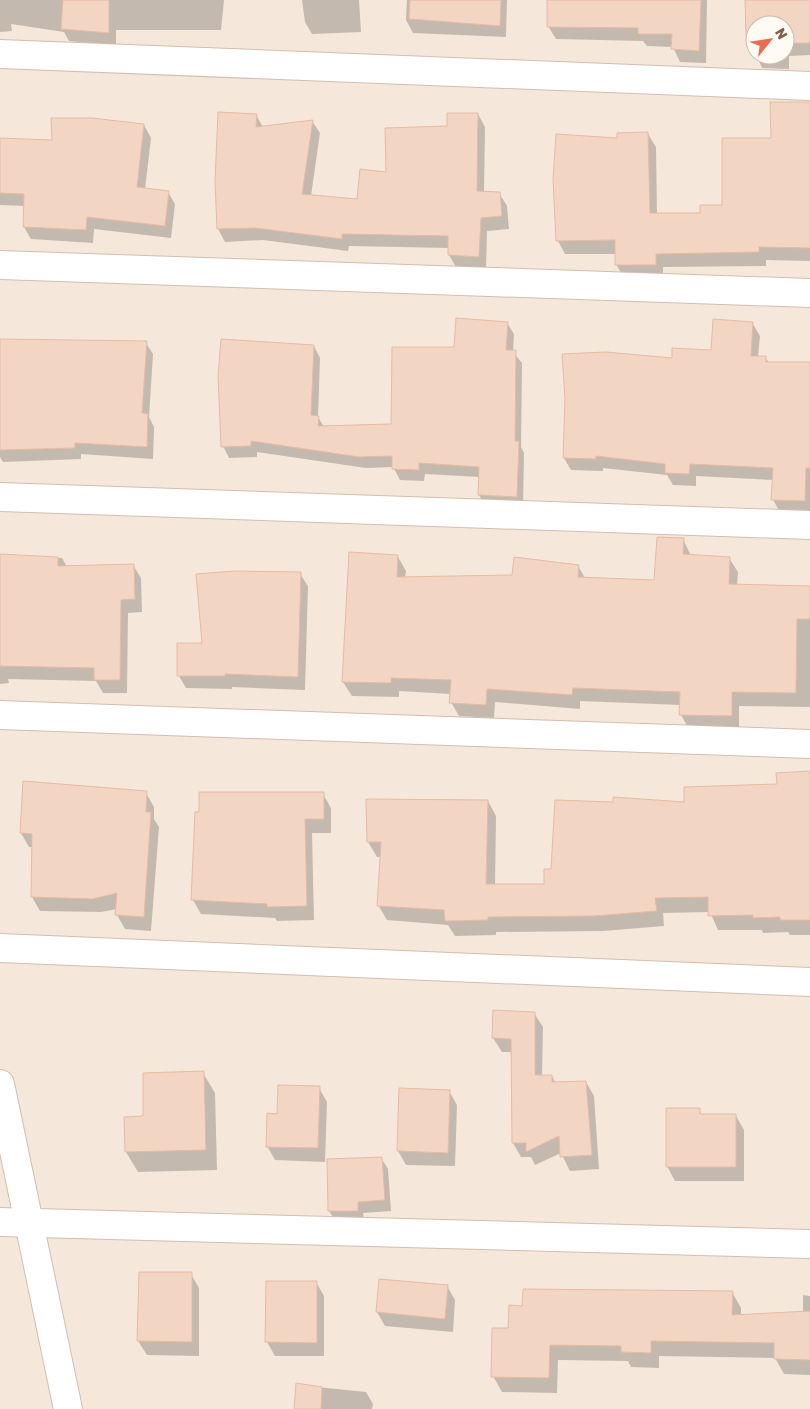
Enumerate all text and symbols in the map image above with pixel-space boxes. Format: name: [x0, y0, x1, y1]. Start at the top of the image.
north arrow: [745, 15, 795, 65]
text: N: [771, 25, 791, 42]

